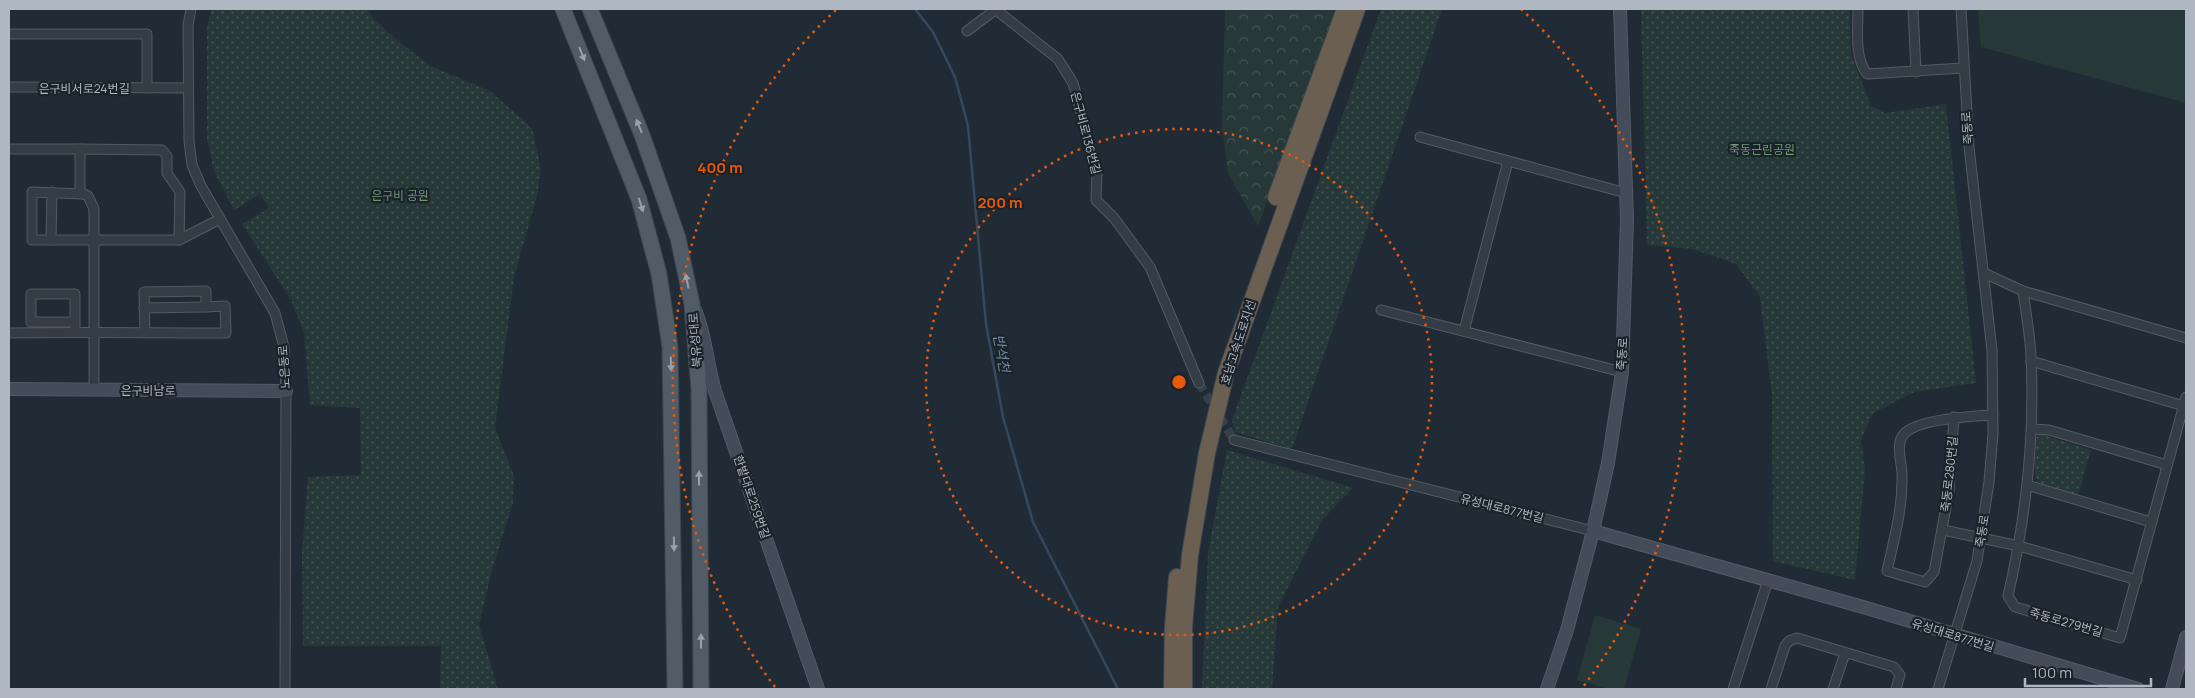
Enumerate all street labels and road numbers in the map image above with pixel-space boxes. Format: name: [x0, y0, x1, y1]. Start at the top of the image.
street label: 은구비서로24번길: [39, 80, 129, 97]
street label: 은구비로136번길: [1067, 90, 1105, 176]
street label: 죽동로: [1957, 111, 1977, 145]
street label: 호남고속도로지선: [1216, 297, 1260, 387]
street label: 북유성대로: [685, 312, 705, 368]
street label: 죽동로: [1612, 337, 1632, 371]
street label: 노은동로: [274, 344, 294, 390]
street label: 은구비남로: [120, 382, 176, 399]
street label: 죽동로280번길: [1937, 435, 1961, 513]
street label: 한밭대로259번길: [730, 453, 774, 541]
street label: 유성대로877번길: [1458, 489, 1546, 527]
street label: 죽동로: [1971, 513, 1993, 549]
street label: 죽동로279번길: [2027, 603, 2105, 641]
street label: 유성대로877번길: [1910, 614, 1996, 656]

